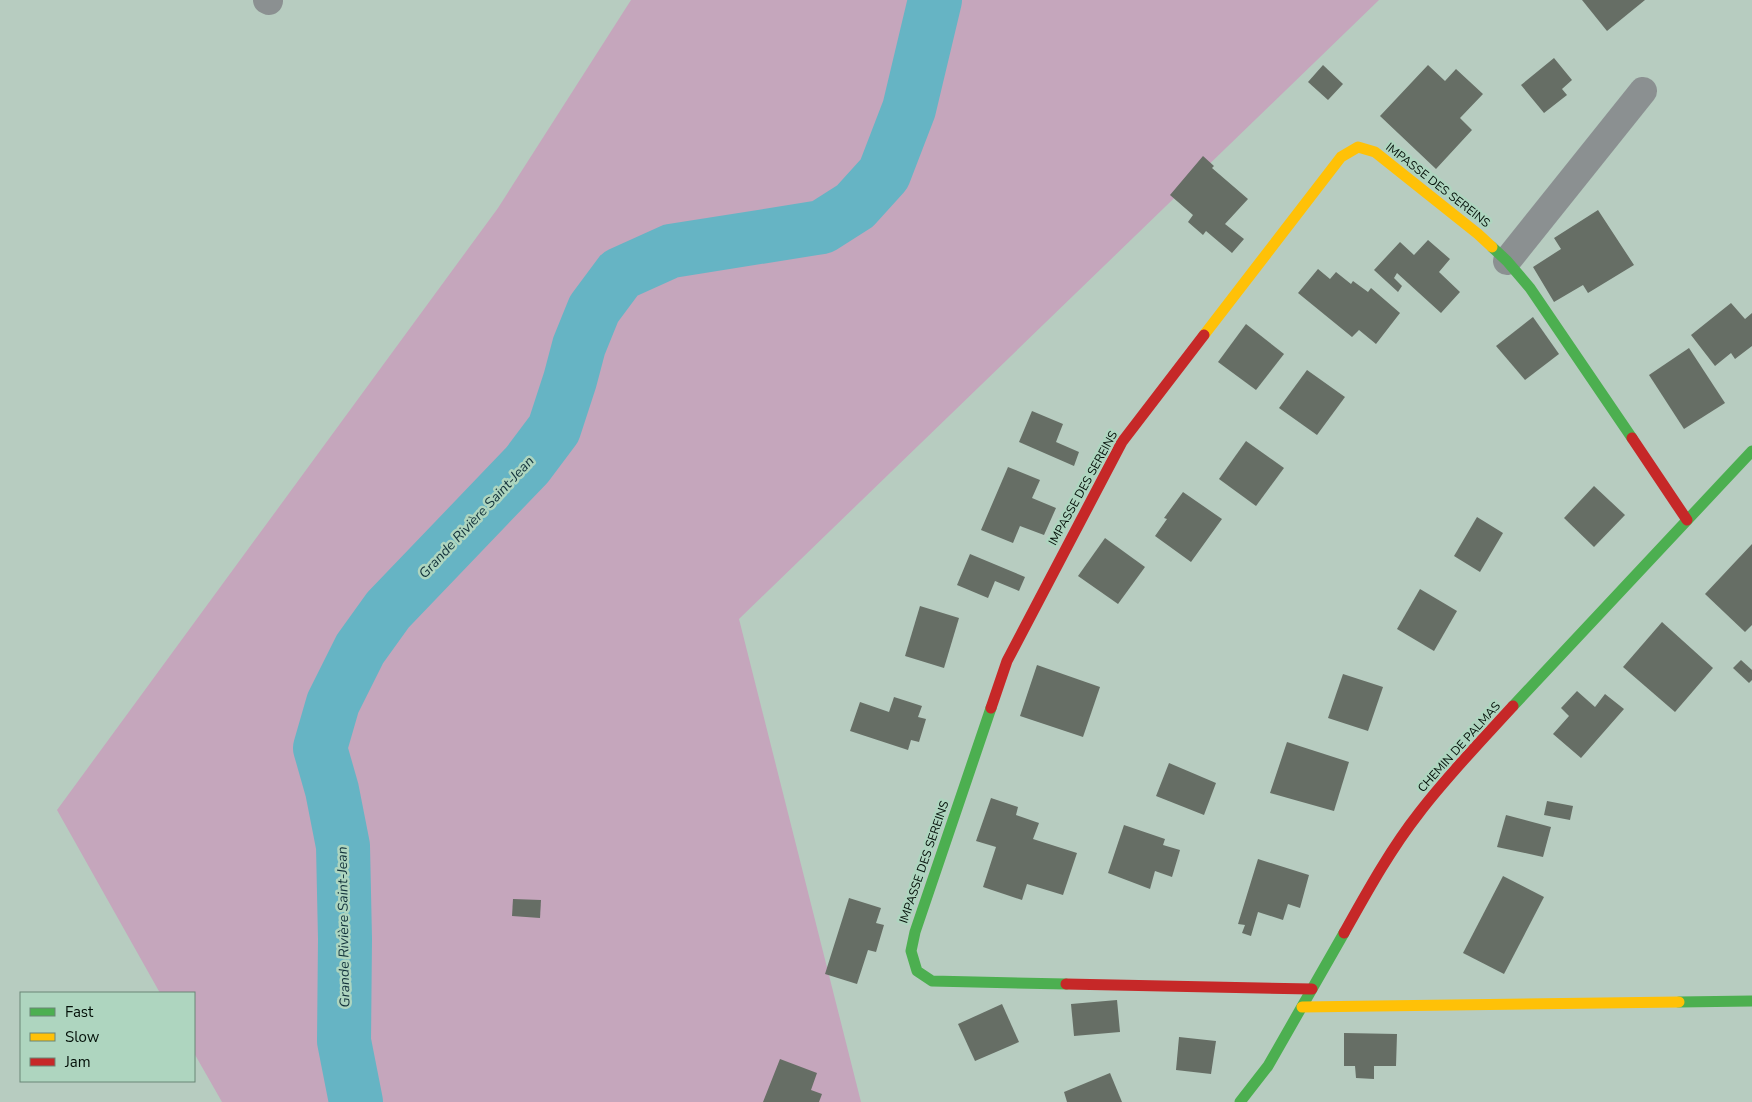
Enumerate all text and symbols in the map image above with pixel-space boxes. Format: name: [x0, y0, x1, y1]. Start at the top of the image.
street label: IMPASSE DES SEREINS: [1382, 139, 1494, 231]
street label: IMPASSE DES SEREINS: [1045, 428, 1121, 548]
water label: Grande Rivière Saint-Jean: [414, 452, 538, 583]
street label: CHEMIN DE PALMAS: [1414, 698, 1504, 796]
street label: IMPASSE DES SEREINS: [896, 799, 952, 925]
water label: Grande Rivière Saint-Jean: [333, 846, 354, 1008]
legend: [20, 992, 195, 1082]
text: Fast: [65, 1002, 94, 1022]
text: Slow: [65, 1027, 100, 1047]
text: Jam: [64, 1052, 91, 1072]

